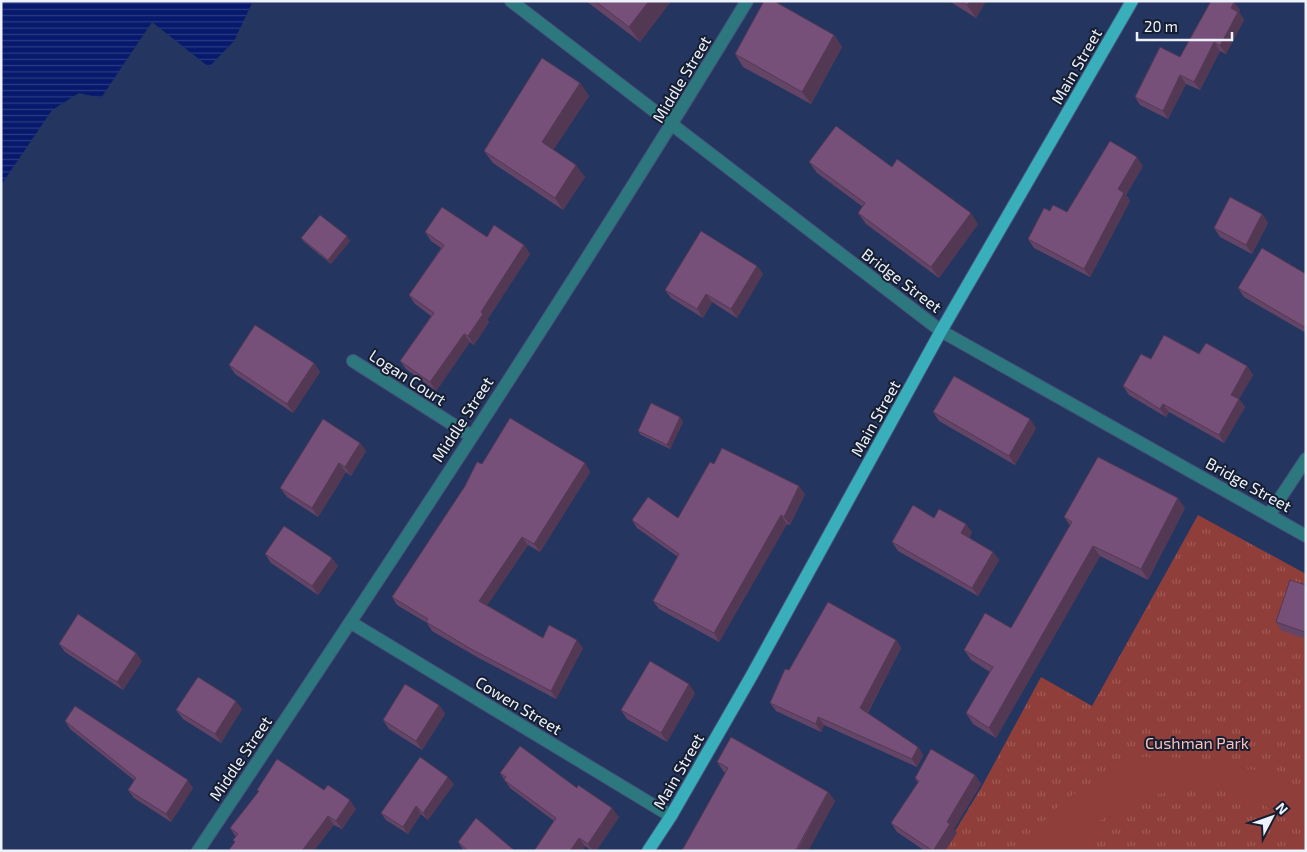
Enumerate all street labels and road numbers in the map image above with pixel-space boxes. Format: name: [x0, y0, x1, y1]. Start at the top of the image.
street label: Main Street: [1047, 25, 1105, 107]
street label: Middle Street: [648, 32, 714, 126]
street label: Bridge Street: [858, 244, 946, 316]
street label: Logan Court: [366, 345, 450, 409]
street label: Middle Street: [427, 373, 497, 465]
street label: Main Street: [846, 377, 904, 459]
street label: Bridge Street: [1203, 453, 1295, 515]
street label: Cowen Street: [472, 672, 566, 738]
street label: Middle Street: [205, 712, 275, 804]
street label: Main Street: [649, 730, 707, 812]

